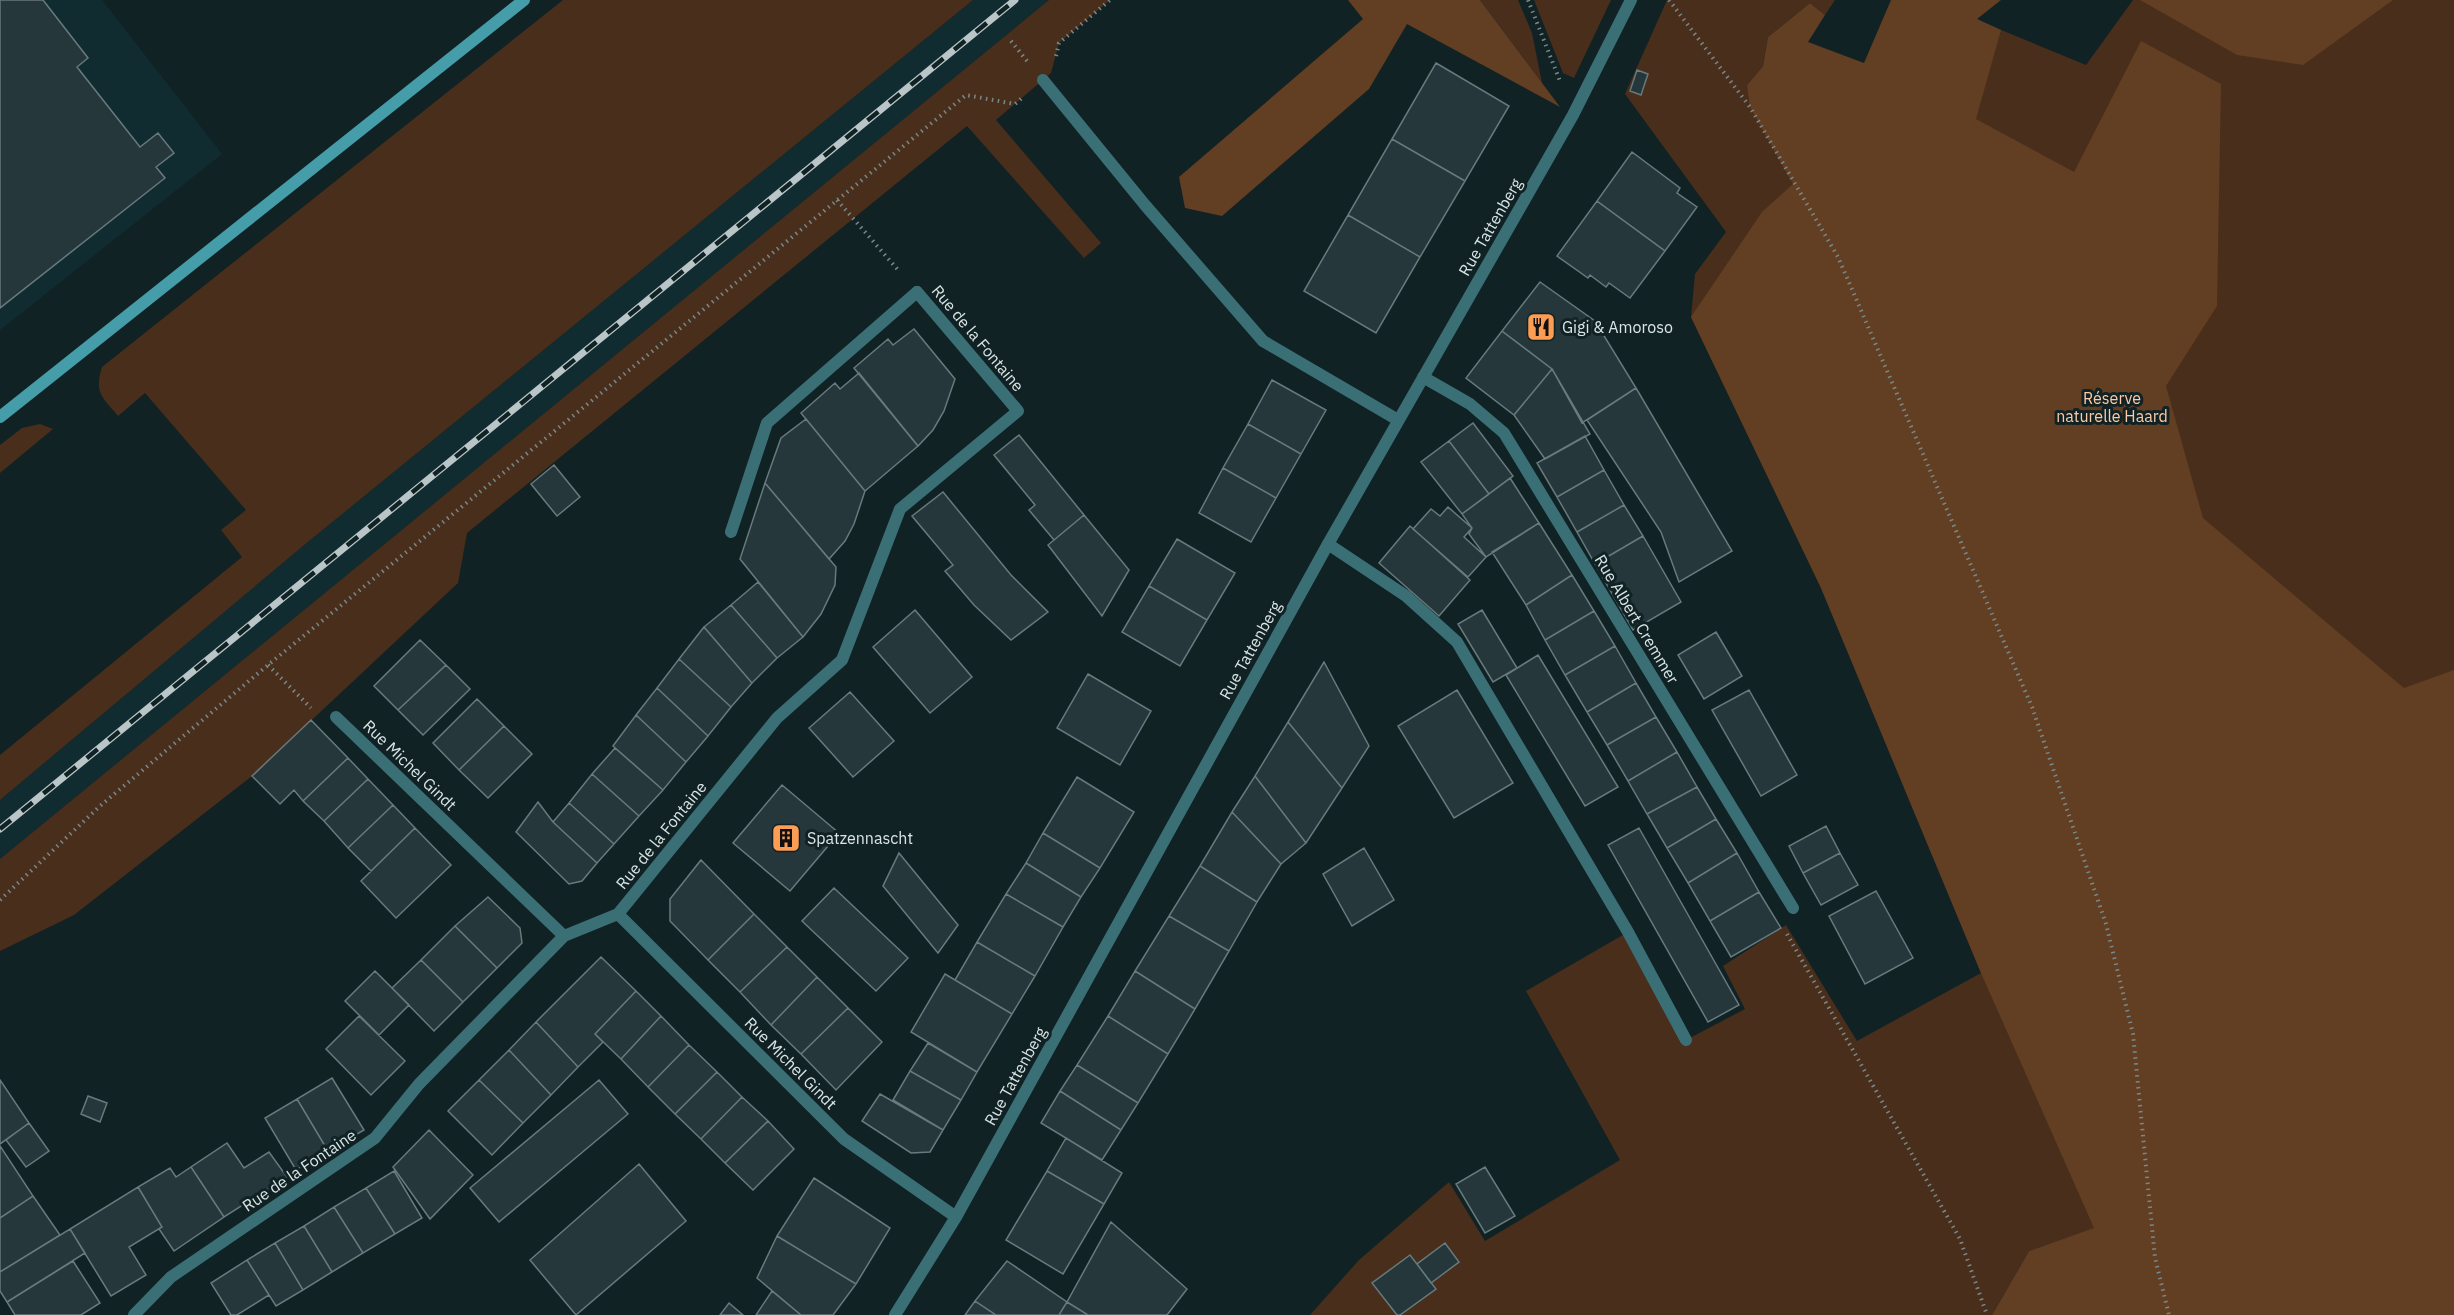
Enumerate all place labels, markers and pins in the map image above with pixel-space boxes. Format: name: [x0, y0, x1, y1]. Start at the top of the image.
restaurant icon: Gigi & Amoroso: [1525, 311, 1557, 343]
place label: Gigi & Amoroso: [1562, 317, 1673, 337]
building icon: Spatzennascht: [770, 822, 802, 854]
place label: Spatzennascht: [807, 828, 913, 848]

